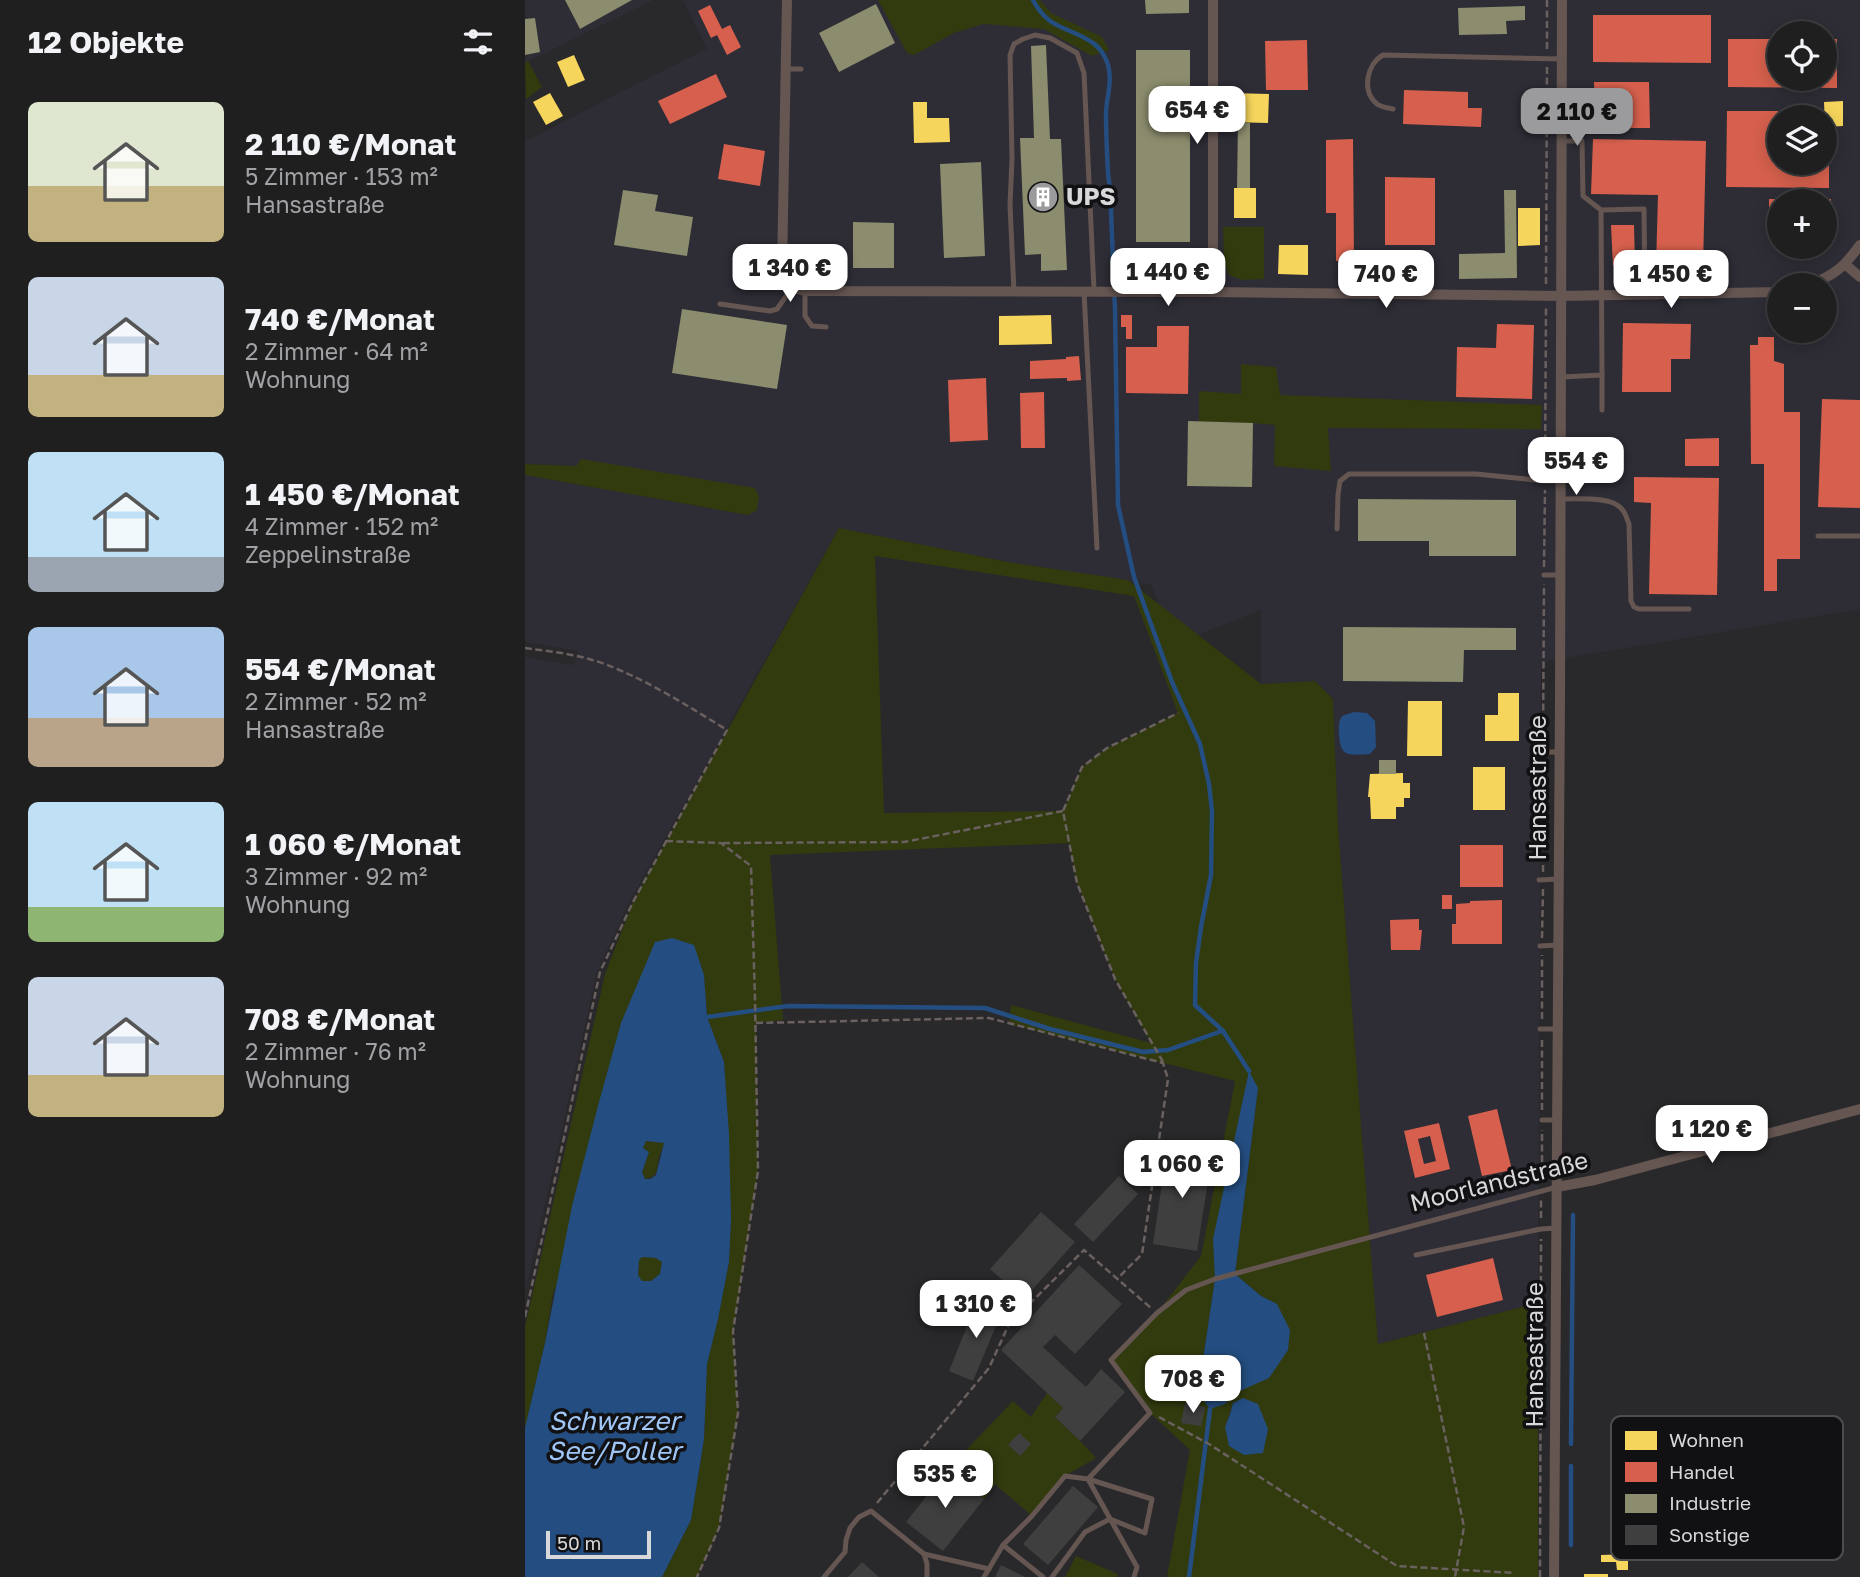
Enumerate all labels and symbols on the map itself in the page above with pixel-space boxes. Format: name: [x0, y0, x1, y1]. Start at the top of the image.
pin: 654 €: [1148, 86, 1246, 146]
pin: 2 110 €: [1512, 88, 1642, 148]
building icon: UPS: [1026, 180, 1060, 214]
place label: UPS: [1066, 181, 1116, 210]
pin: 1 340 €: [725, 244, 855, 304]
pin: 1 440 €: [1103, 248, 1233, 308]
pin: 740 €: [1337, 250, 1435, 310]
pin: 1 450 €: [1606, 250, 1736, 310]
pin: 554 €: [1527, 438, 1625, 497]
street label: Hansastraße: [1522, 715, 1551, 861]
pin: 1 120 €: [1647, 1106, 1777, 1165]
pin: 1 060 €: [1117, 1140, 1247, 1200]
street label: Moorlandstraße: [1407, 1144, 1591, 1217]
pin: 1 310 €: [911, 1280, 1041, 1340]
street label: Hansastraße: [1519, 1282, 1548, 1428]
pin: 708 €: [1144, 1356, 1242, 1415]
water label: Schwarzer See/Poller: [547, 1405, 684, 1466]
legend: [1611, 1416, 1843, 1560]
text: Wohnen: [1669, 1428, 1744, 1451]
pin: 535 €: [896, 1450, 994, 1510]
text: Handel: [1669, 1460, 1735, 1483]
text: Industrie: [1669, 1491, 1751, 1514]
text: Sonstige: [1669, 1523, 1750, 1546]
scale bar: [546, 1528, 651, 1560]

